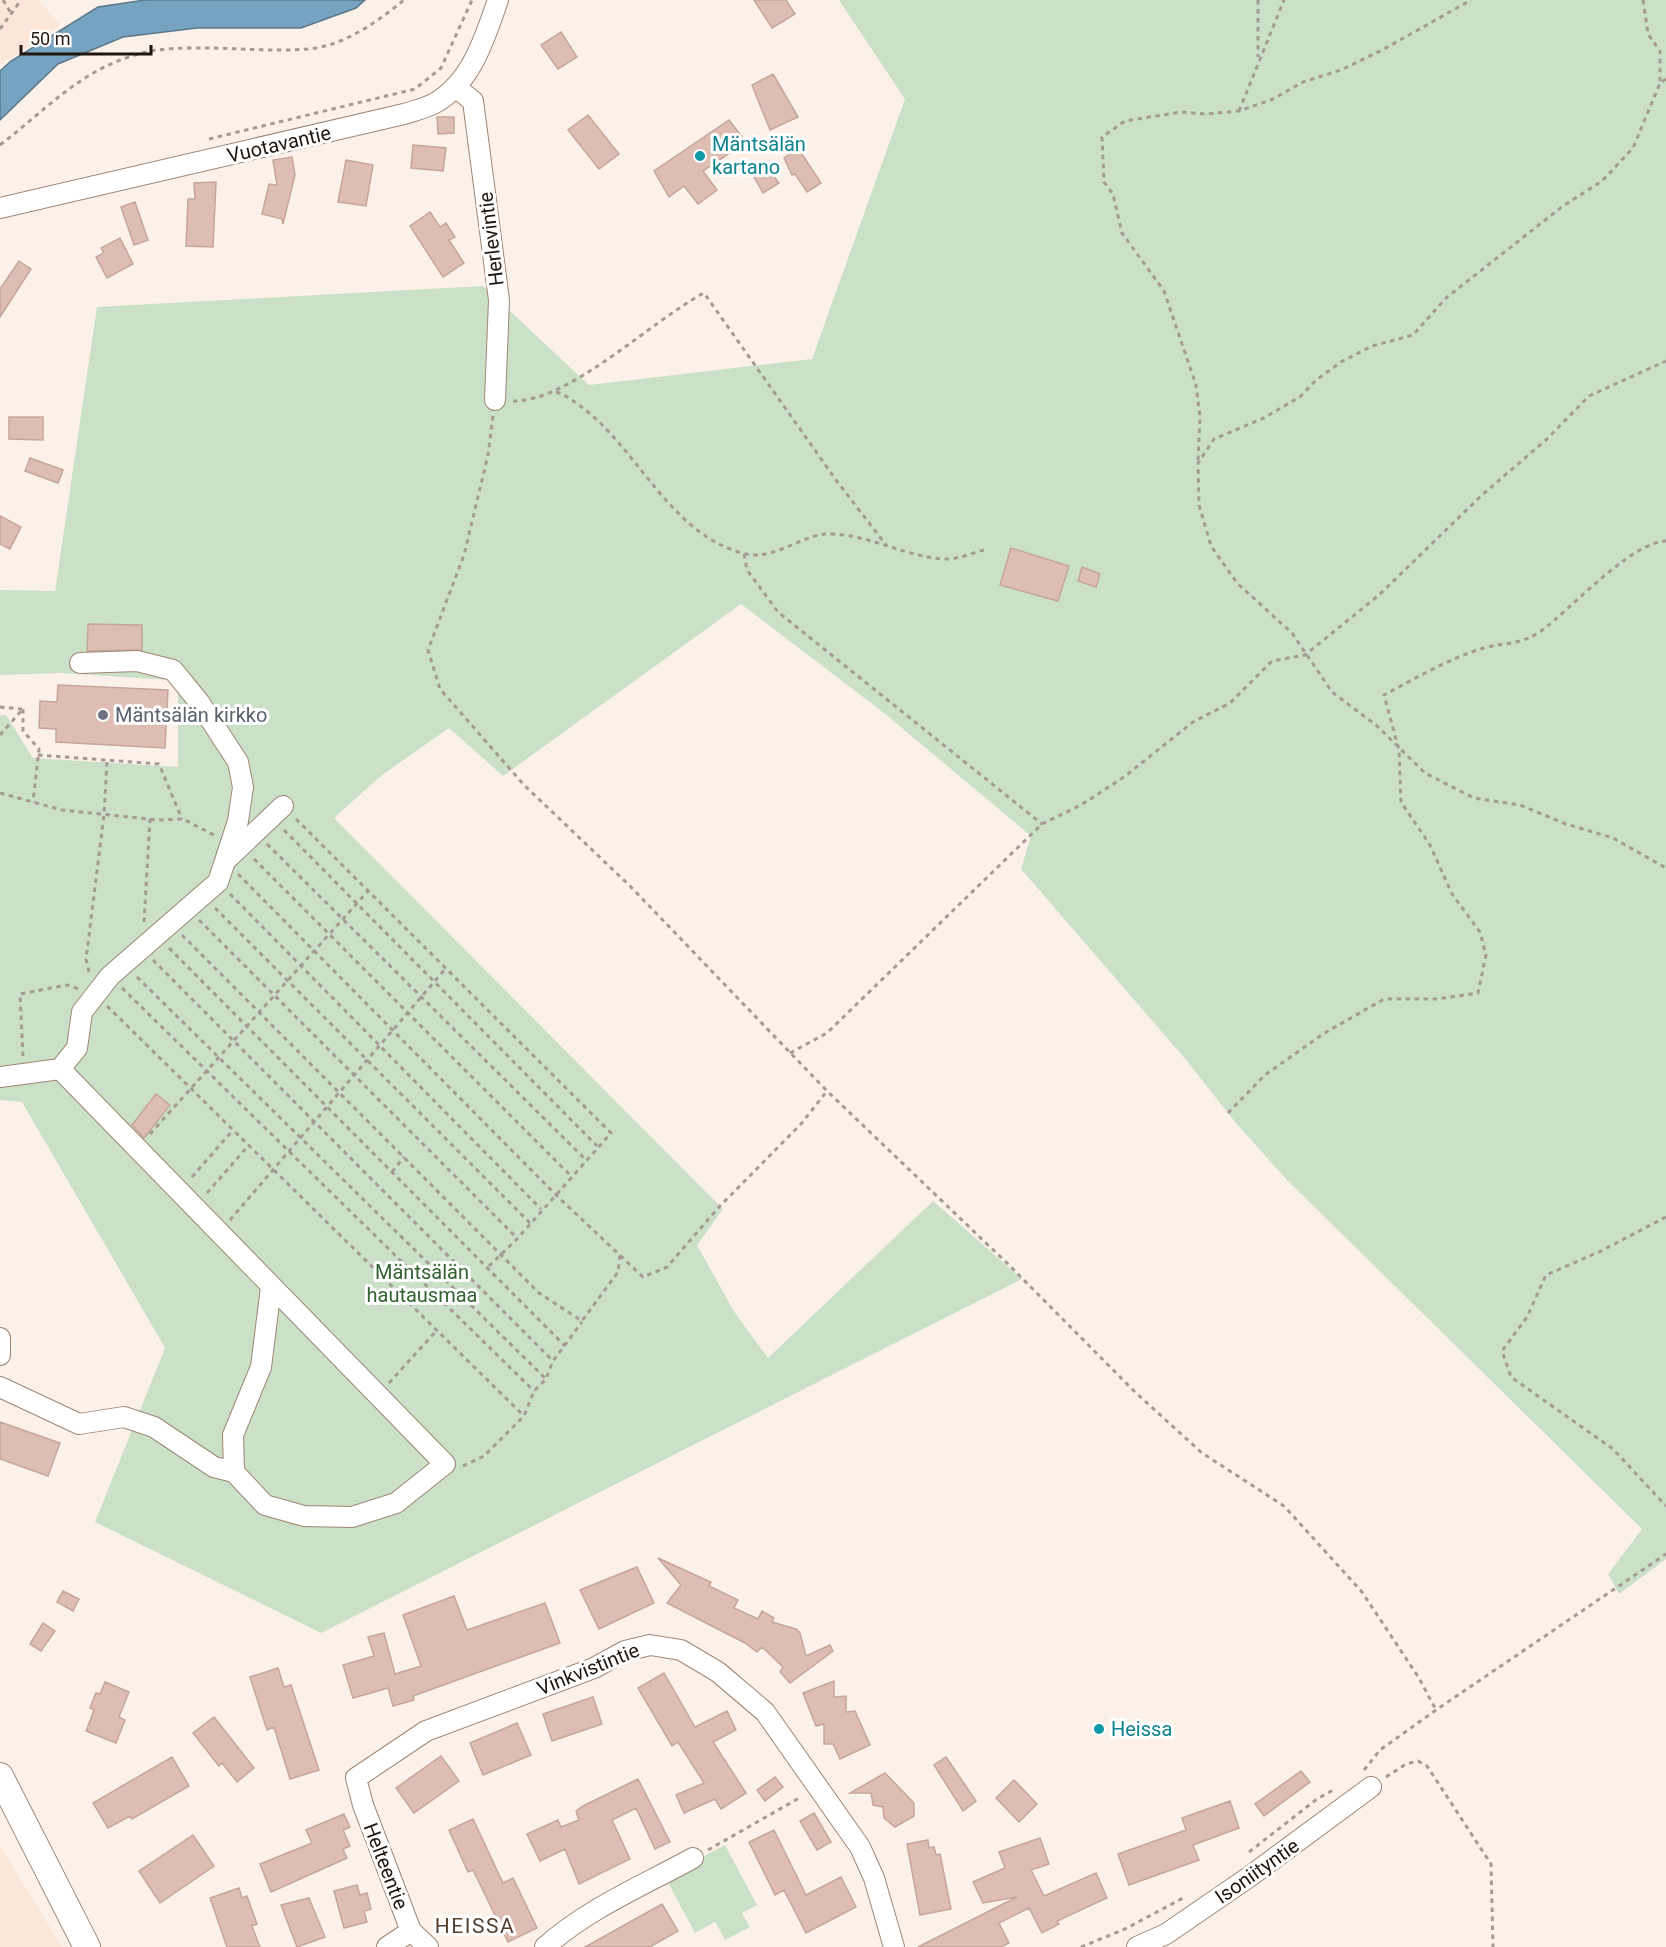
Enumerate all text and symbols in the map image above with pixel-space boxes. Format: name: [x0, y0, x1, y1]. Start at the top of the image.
scale bar: [21, 18, 152, 56]
text: 50 m: [30, 28, 70, 49]
street label: Vuotavantie: [225, 120, 333, 168]
place label: Mäntsälän kartano: [712, 132, 806, 179]
marker: Mäntsälän kartano: [693, 149, 707, 163]
street label: Herlevintie: [473, 191, 509, 287]
place label: Mäntsälän kirkko: [115, 703, 267, 727]
marker: Mäntsälän kirkko: [96, 708, 110, 722]
park label: Mäntsälän hautausmaa: [367, 1260, 478, 1307]
street label: Vinkvistintie: [533, 1638, 643, 1700]
place label: Heissa: [1111, 1717, 1172, 1741]
marker: Heissa: [1092, 1722, 1106, 1736]
street label: Helteentie: [359, 1819, 413, 1913]
street label: Isoniityntie: [1210, 1833, 1304, 1909]
district label: HEISSA: [435, 1914, 515, 1938]

